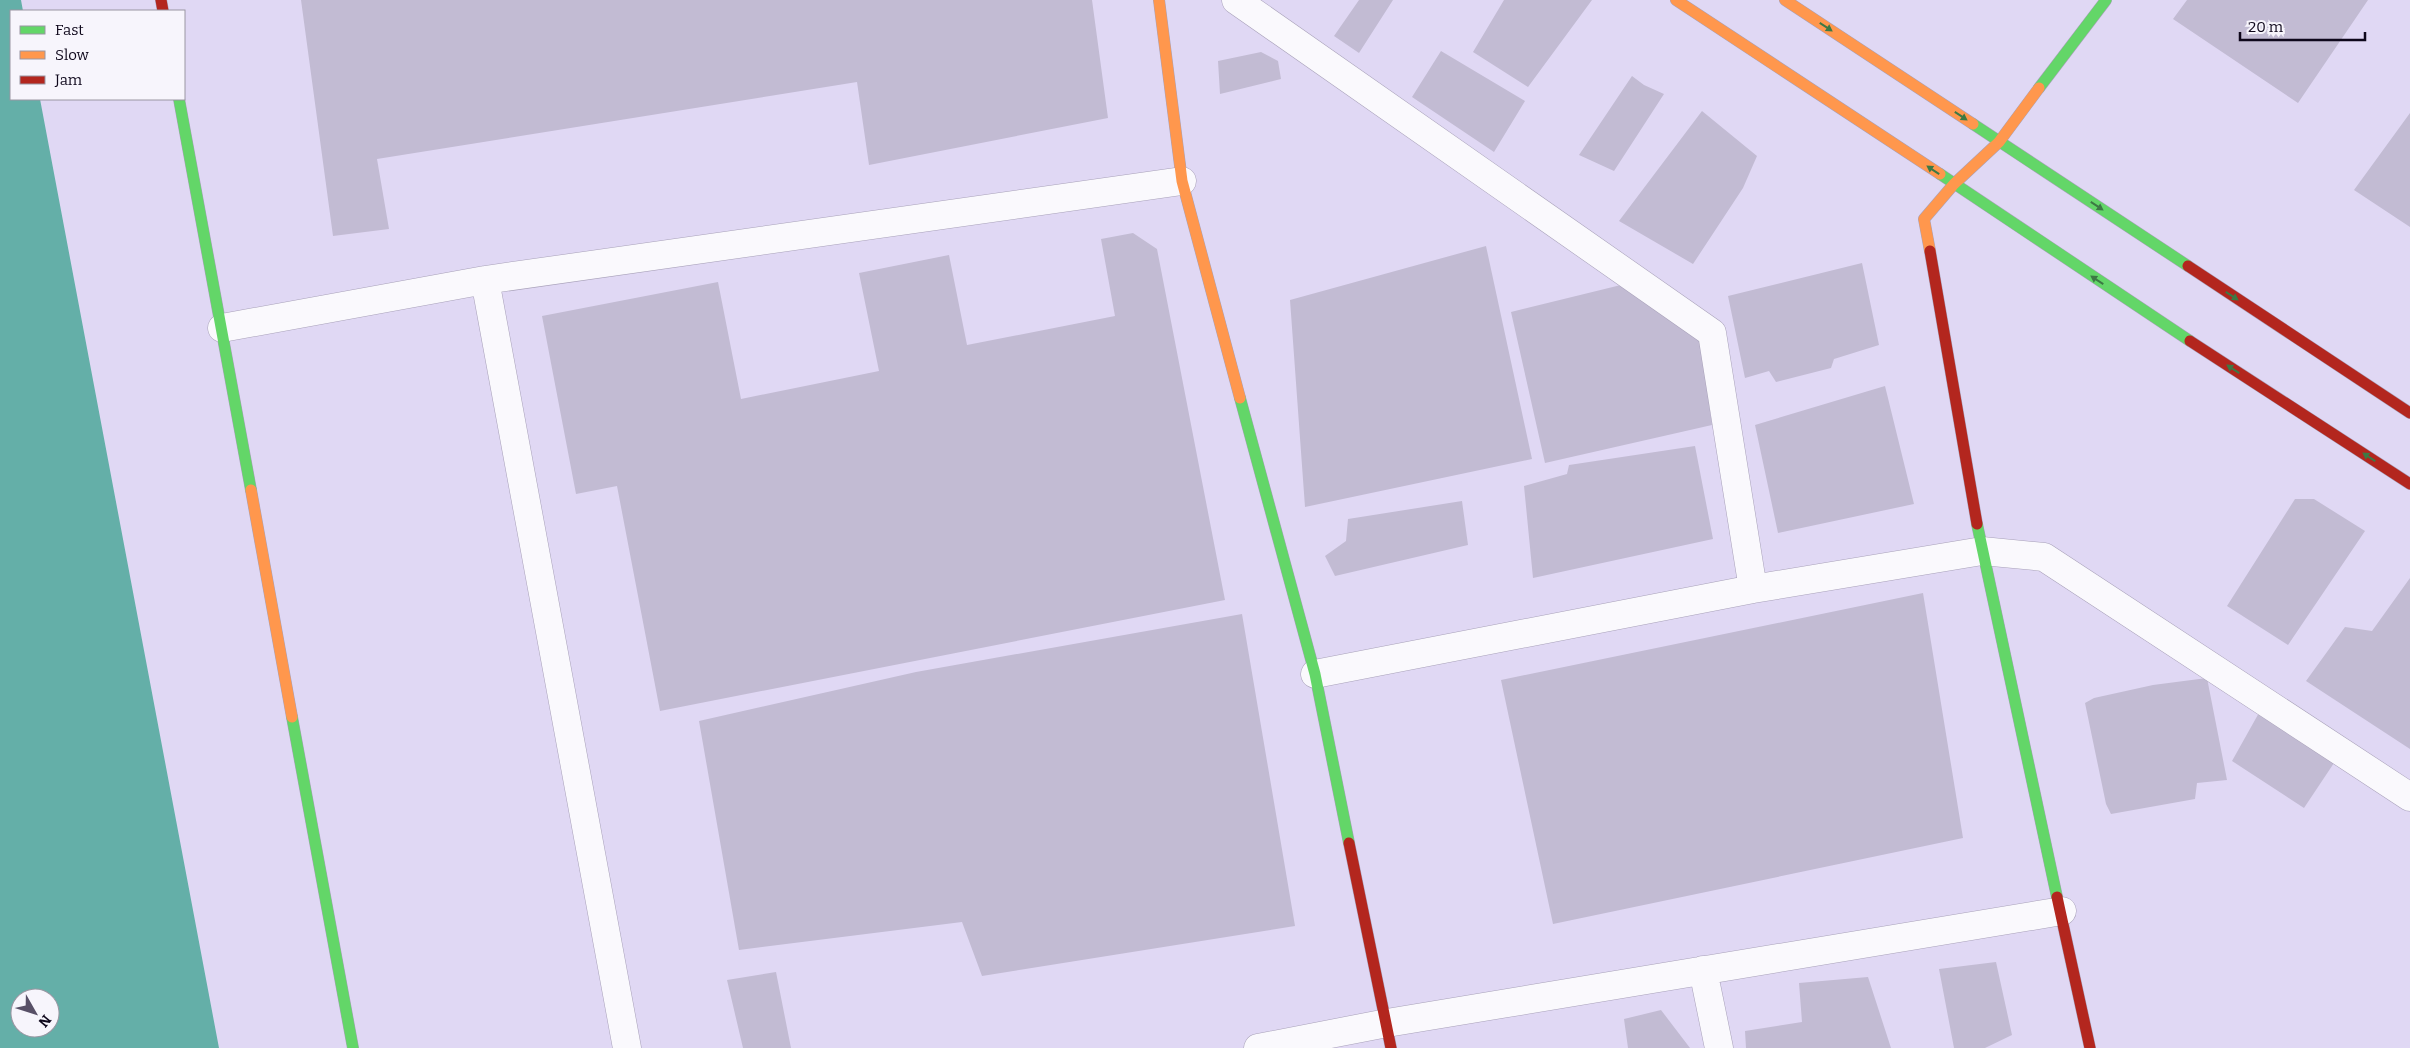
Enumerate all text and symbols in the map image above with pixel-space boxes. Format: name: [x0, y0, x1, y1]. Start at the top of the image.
legend: [10, 10, 185, 100]
scale bar: [2240, 10, 2365, 42]
text: 20 m: [2248, 18, 2284, 36]
text: Fast: [55, 21, 84, 39]
one-way arrow: [1819, 22, 1832, 32]
text: Slow: [55, 46, 90, 64]
text: Jam: [54, 71, 83, 89]
one-way arrow: [1955, 111, 1968, 121]
one-way arrow: [1926, 165, 1940, 175]
one-way arrow: [2090, 201, 2103, 211]
one-way arrow: [2090, 275, 2103, 285]
one-way arrow: [2226, 291, 2239, 300]
one-way arrow: [2226, 364, 2239, 373]
one-way arrow: [2362, 452, 2376, 462]
north arrow: [10, 988, 60, 1038]
text: N: [35, 1011, 55, 1031]

